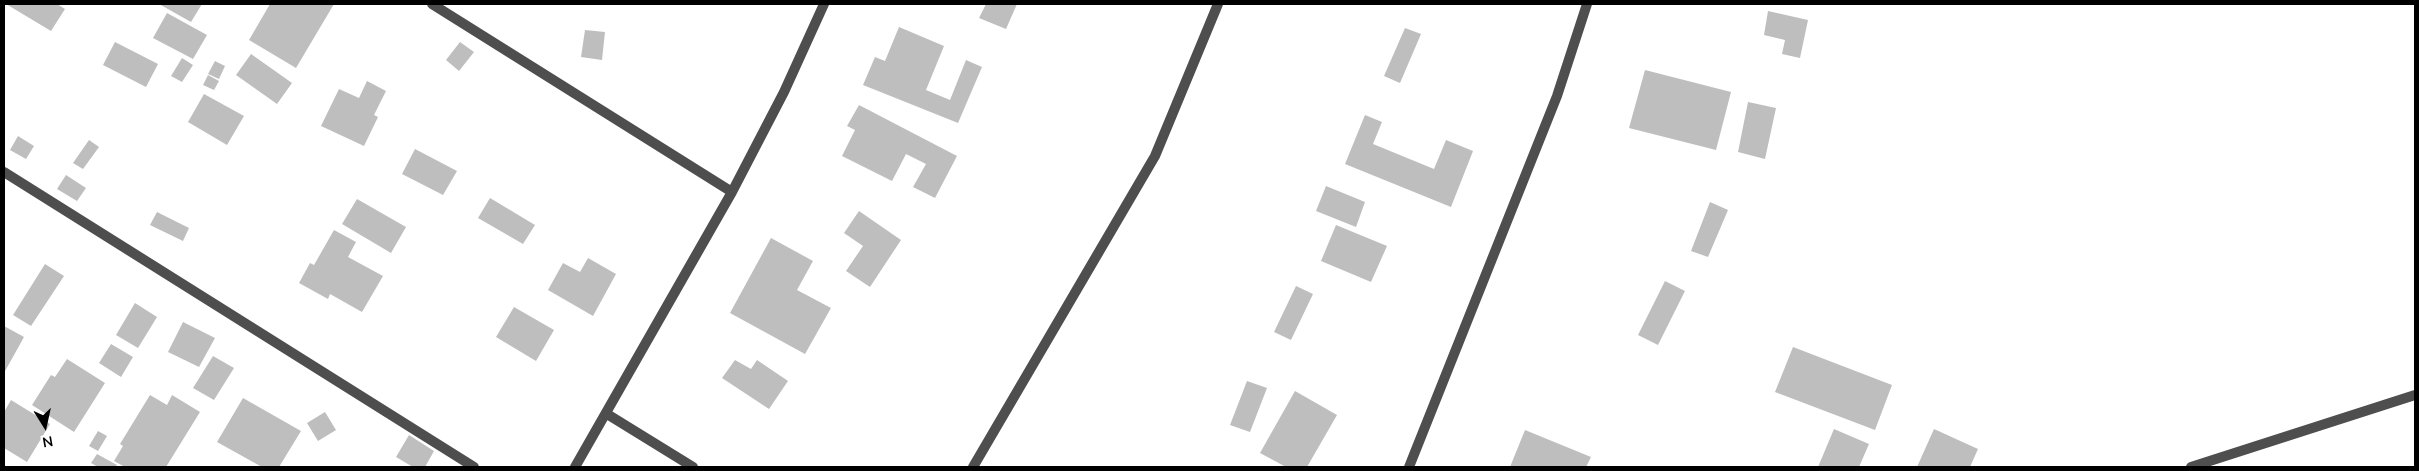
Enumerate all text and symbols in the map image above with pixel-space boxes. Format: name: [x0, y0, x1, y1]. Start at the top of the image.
north arrow: [20, 401, 70, 451]
text: N: [41, 431, 55, 452]

